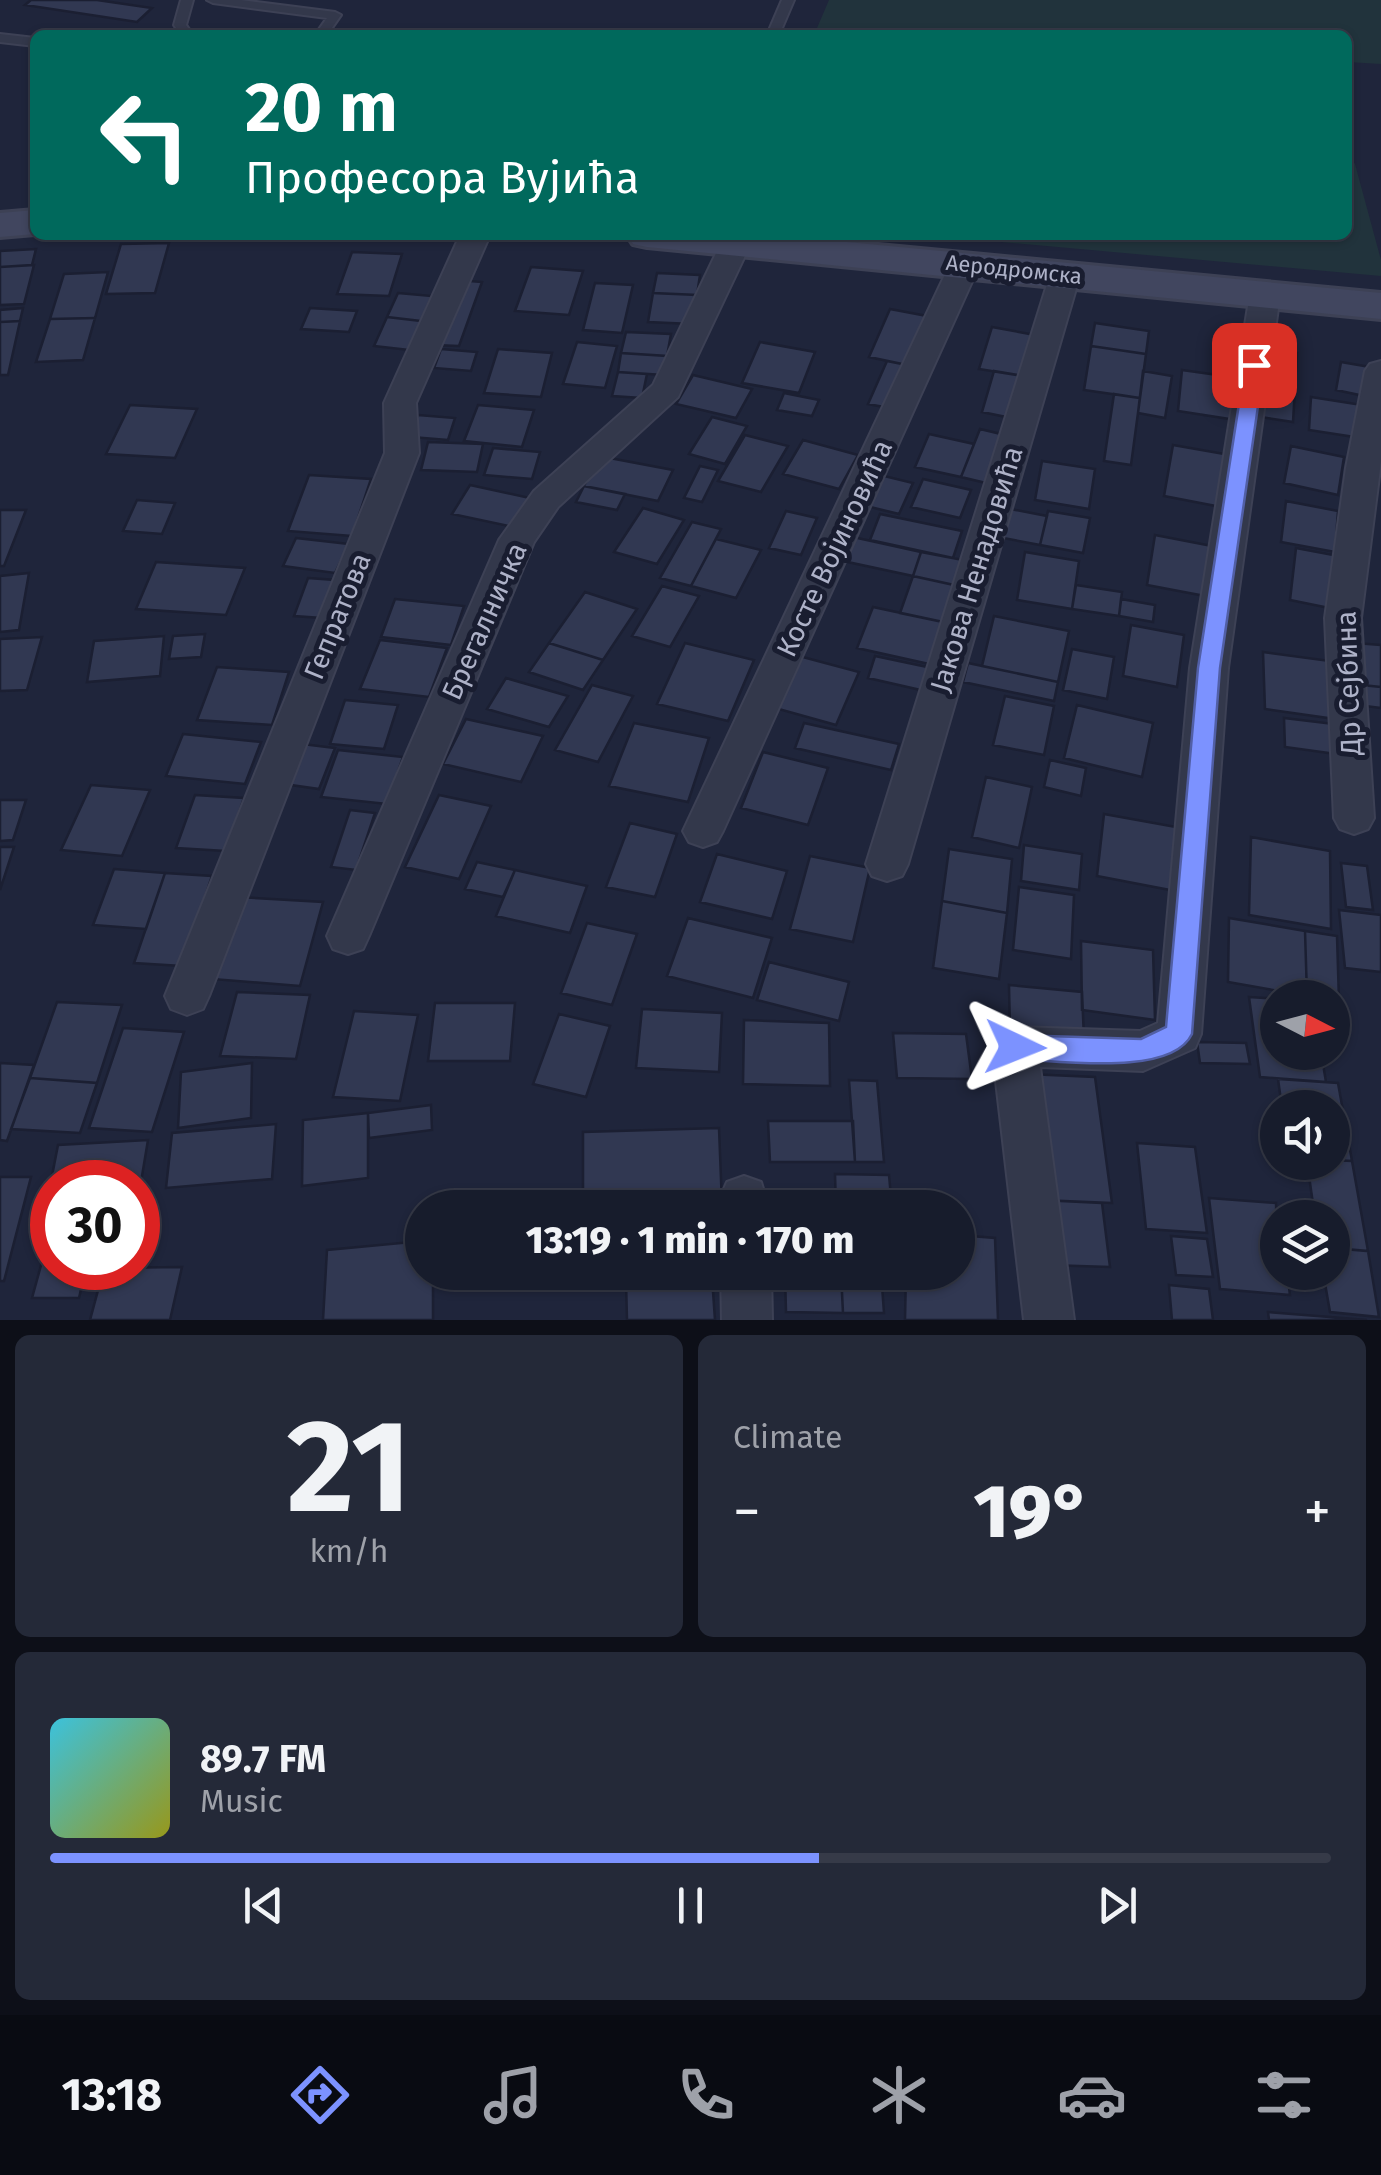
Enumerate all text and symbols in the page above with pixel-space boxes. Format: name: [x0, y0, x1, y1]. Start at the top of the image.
text: 20 m: [245, 66, 398, 150]
icon: left: [80, 70, 210, 200]
text: Професора Вујића: [245, 151, 639, 205]
street label: Аеродромска: [944, 249, 1083, 290]
pin: [1212, 323, 1297, 408]
icon: arrive: [1227, 338, 1282, 393]
street label: Косте Војиновића: [770, 434, 899, 662]
street label: Јакова Ненадовића: [923, 442, 1030, 696]
street label: Брегалничка: [435, 537, 534, 705]
street label: Гепратова: [297, 548, 378, 684]
street label: Др Сејбина: [1329, 610, 1368, 757]
north arrow: [1260, 980, 1350, 1070]
map controls: [1260, 980, 1350, 1290]
position arrow: [963, 995, 1067, 1099]
button: sound: [1260, 1090, 1350, 1180]
speed limit sign: 30: [30, 1160, 160, 1290]
button: layers: [1260, 1200, 1350, 1290]
text: 13:19 · 1 min · 170 m: [526, 1217, 854, 1263]
text: 21: [287, 1389, 411, 1545]
text: Climate: [733, 1418, 842, 1456]
text: 19°: [973, 1467, 1091, 1557]
text: −: [733, 1479, 761, 1545]
text: +: [1304, 1479, 1331, 1545]
text: km/h: [309, 1532, 389, 1570]
text: 89.7 FM: [200, 1736, 326, 1782]
text: Music: [200, 1782, 283, 1820]
icon: previous: [236, 1878, 291, 1933]
icon: pause: [663, 1878, 718, 1933]
icon: next: [1090, 1878, 1145, 1933]
icon: directions: [285, 2060, 355, 2130]
icon: music: [478, 2060, 548, 2130]
icon: phone: [671, 2060, 741, 2130]
icon: climate: [864, 2060, 934, 2130]
icon: car: [1057, 2060, 1127, 2130]
icon: filters: [1249, 2060, 1319, 2130]
text: 13:18: [61, 2068, 162, 2122]

